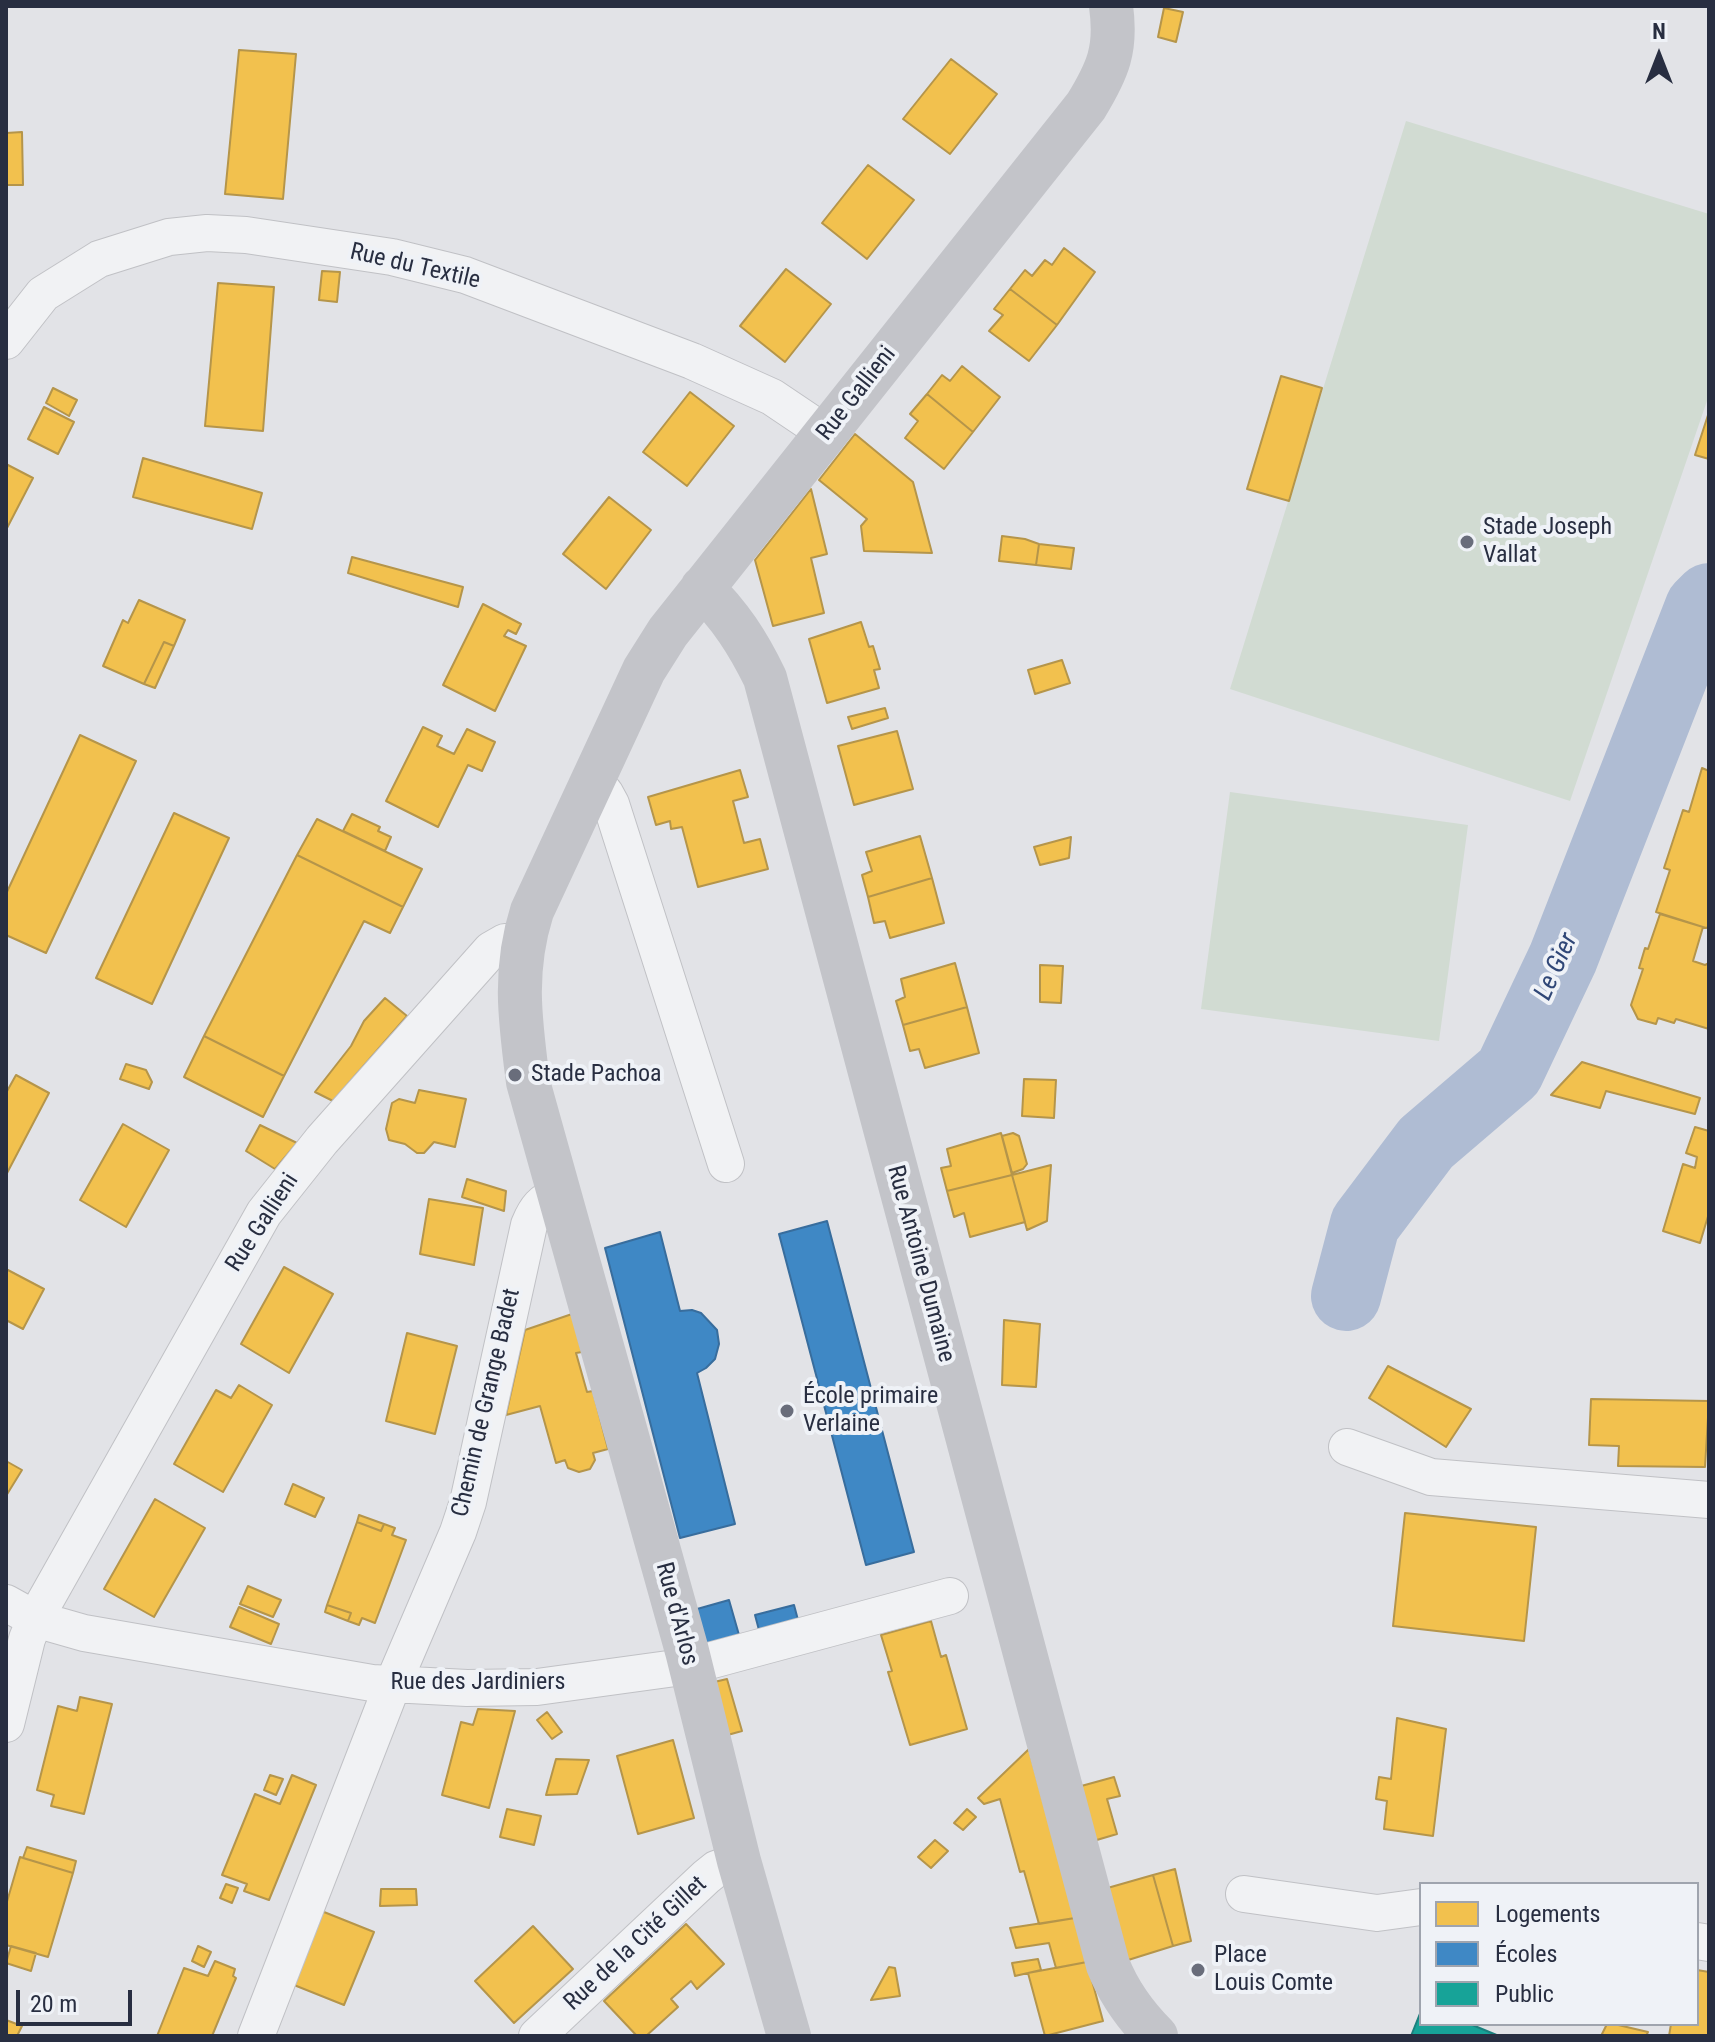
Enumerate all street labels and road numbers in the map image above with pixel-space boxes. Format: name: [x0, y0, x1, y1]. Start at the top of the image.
street label: Rue du Textile: [347, 238, 483, 296]
street label: Rue Gallieni: [811, 341, 903, 447]
street label: Rue Antoine Dumaine: [880, 1162, 960, 1366]
street label: Rue Gallieni: [221, 1168, 305, 1278]
street label: Chemin de Grange Badet: [447, 1286, 527, 1520]
street label: Rue d'Arlos: [648, 1559, 704, 1669]
street label: Rue des Jardiniers: [391, 1669, 565, 1697]
street label: Rue de la Cité Gillet: [559, 1871, 713, 2017]

